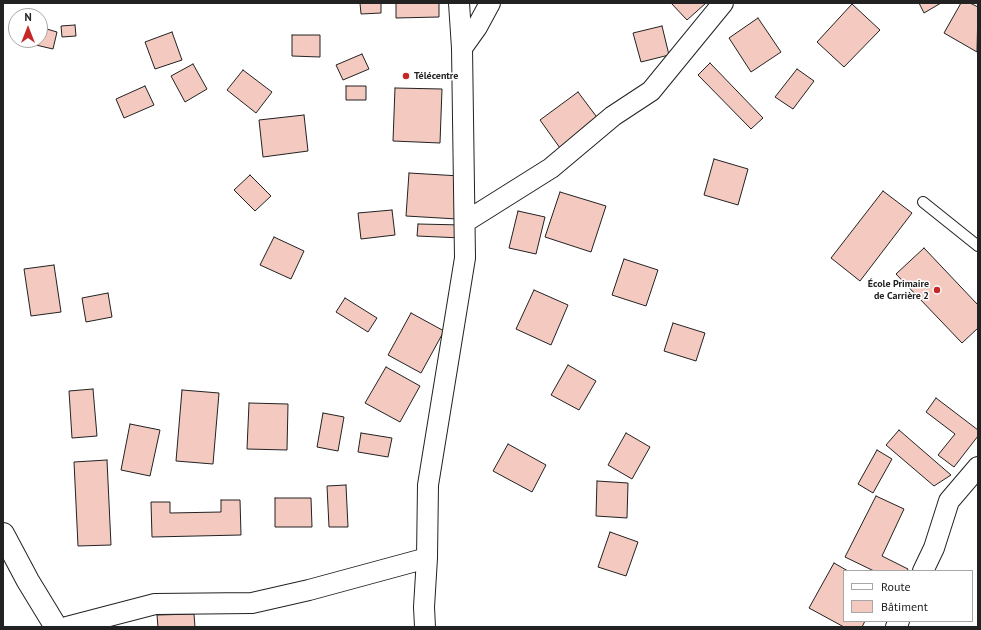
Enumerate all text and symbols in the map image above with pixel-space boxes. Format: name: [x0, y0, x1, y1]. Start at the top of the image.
north arrow: [8, 8, 48, 48]
text: N: [24, 10, 32, 24]
place label: Télécentre: [414, 70, 458, 82]
marker: Télécentre: [401, 71, 411, 81]
place label: École Primaire de Carrière 2: [868, 278, 929, 302]
marker: École Primaire de Carrière 2: [932, 285, 942, 295]
legend: [843, 570, 973, 622]
text: Route: [881, 579, 911, 594]
text: Bâtiment: [881, 599, 928, 614]

